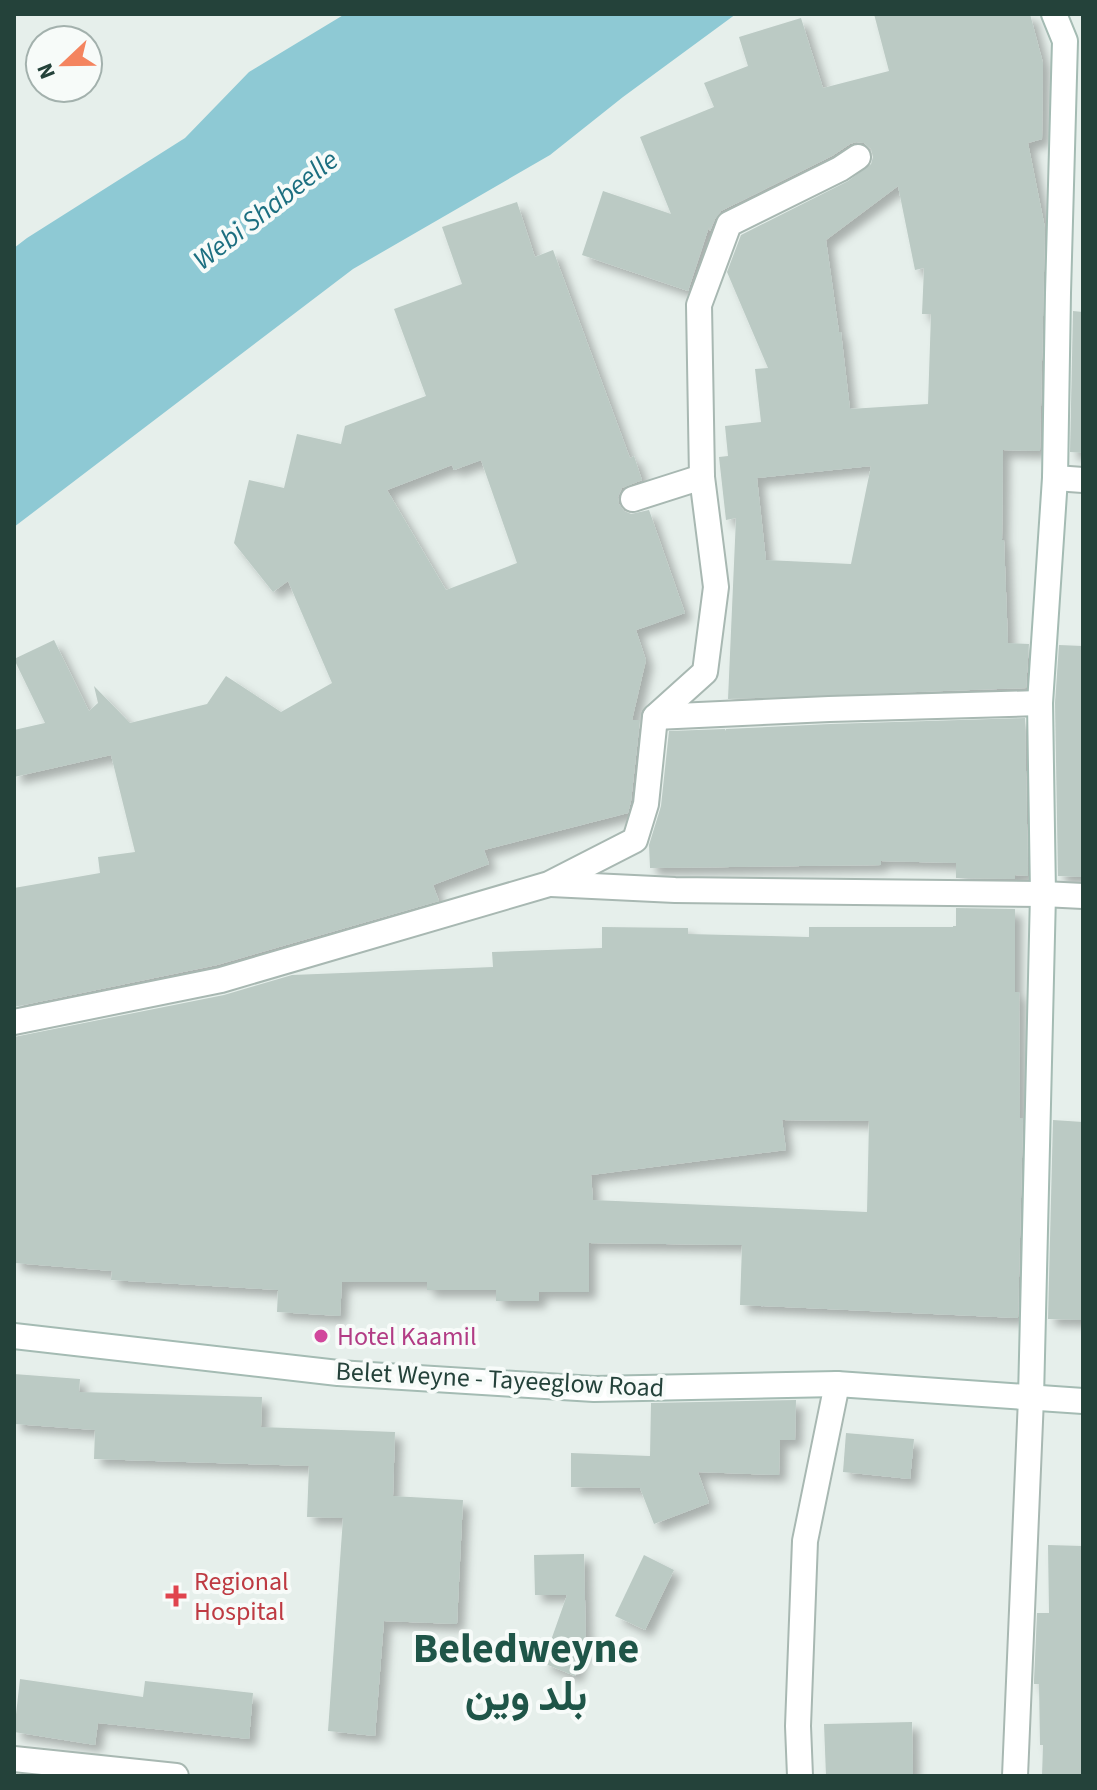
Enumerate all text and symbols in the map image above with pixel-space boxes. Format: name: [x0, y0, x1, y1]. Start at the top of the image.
north arrow: [24, 24, 104, 104]
text: N: [29, 58, 64, 84]
water label: Webi Shabeelle: [184, 140, 347, 279]
place label: Hotel Kaamil: [337, 1318, 477, 1355]
marker: Hotel Kaamil: [312, 1327, 330, 1345]
street label: Belet Weyne - Tayeeglow Road: [335, 1352, 665, 1407]
place label: Regional Hospital: [194, 1563, 289, 1630]
marker: Regional Hospital: [165, 1585, 187, 1607]
district label: Beledweyne بلد وين: [413, 1619, 639, 1727]

